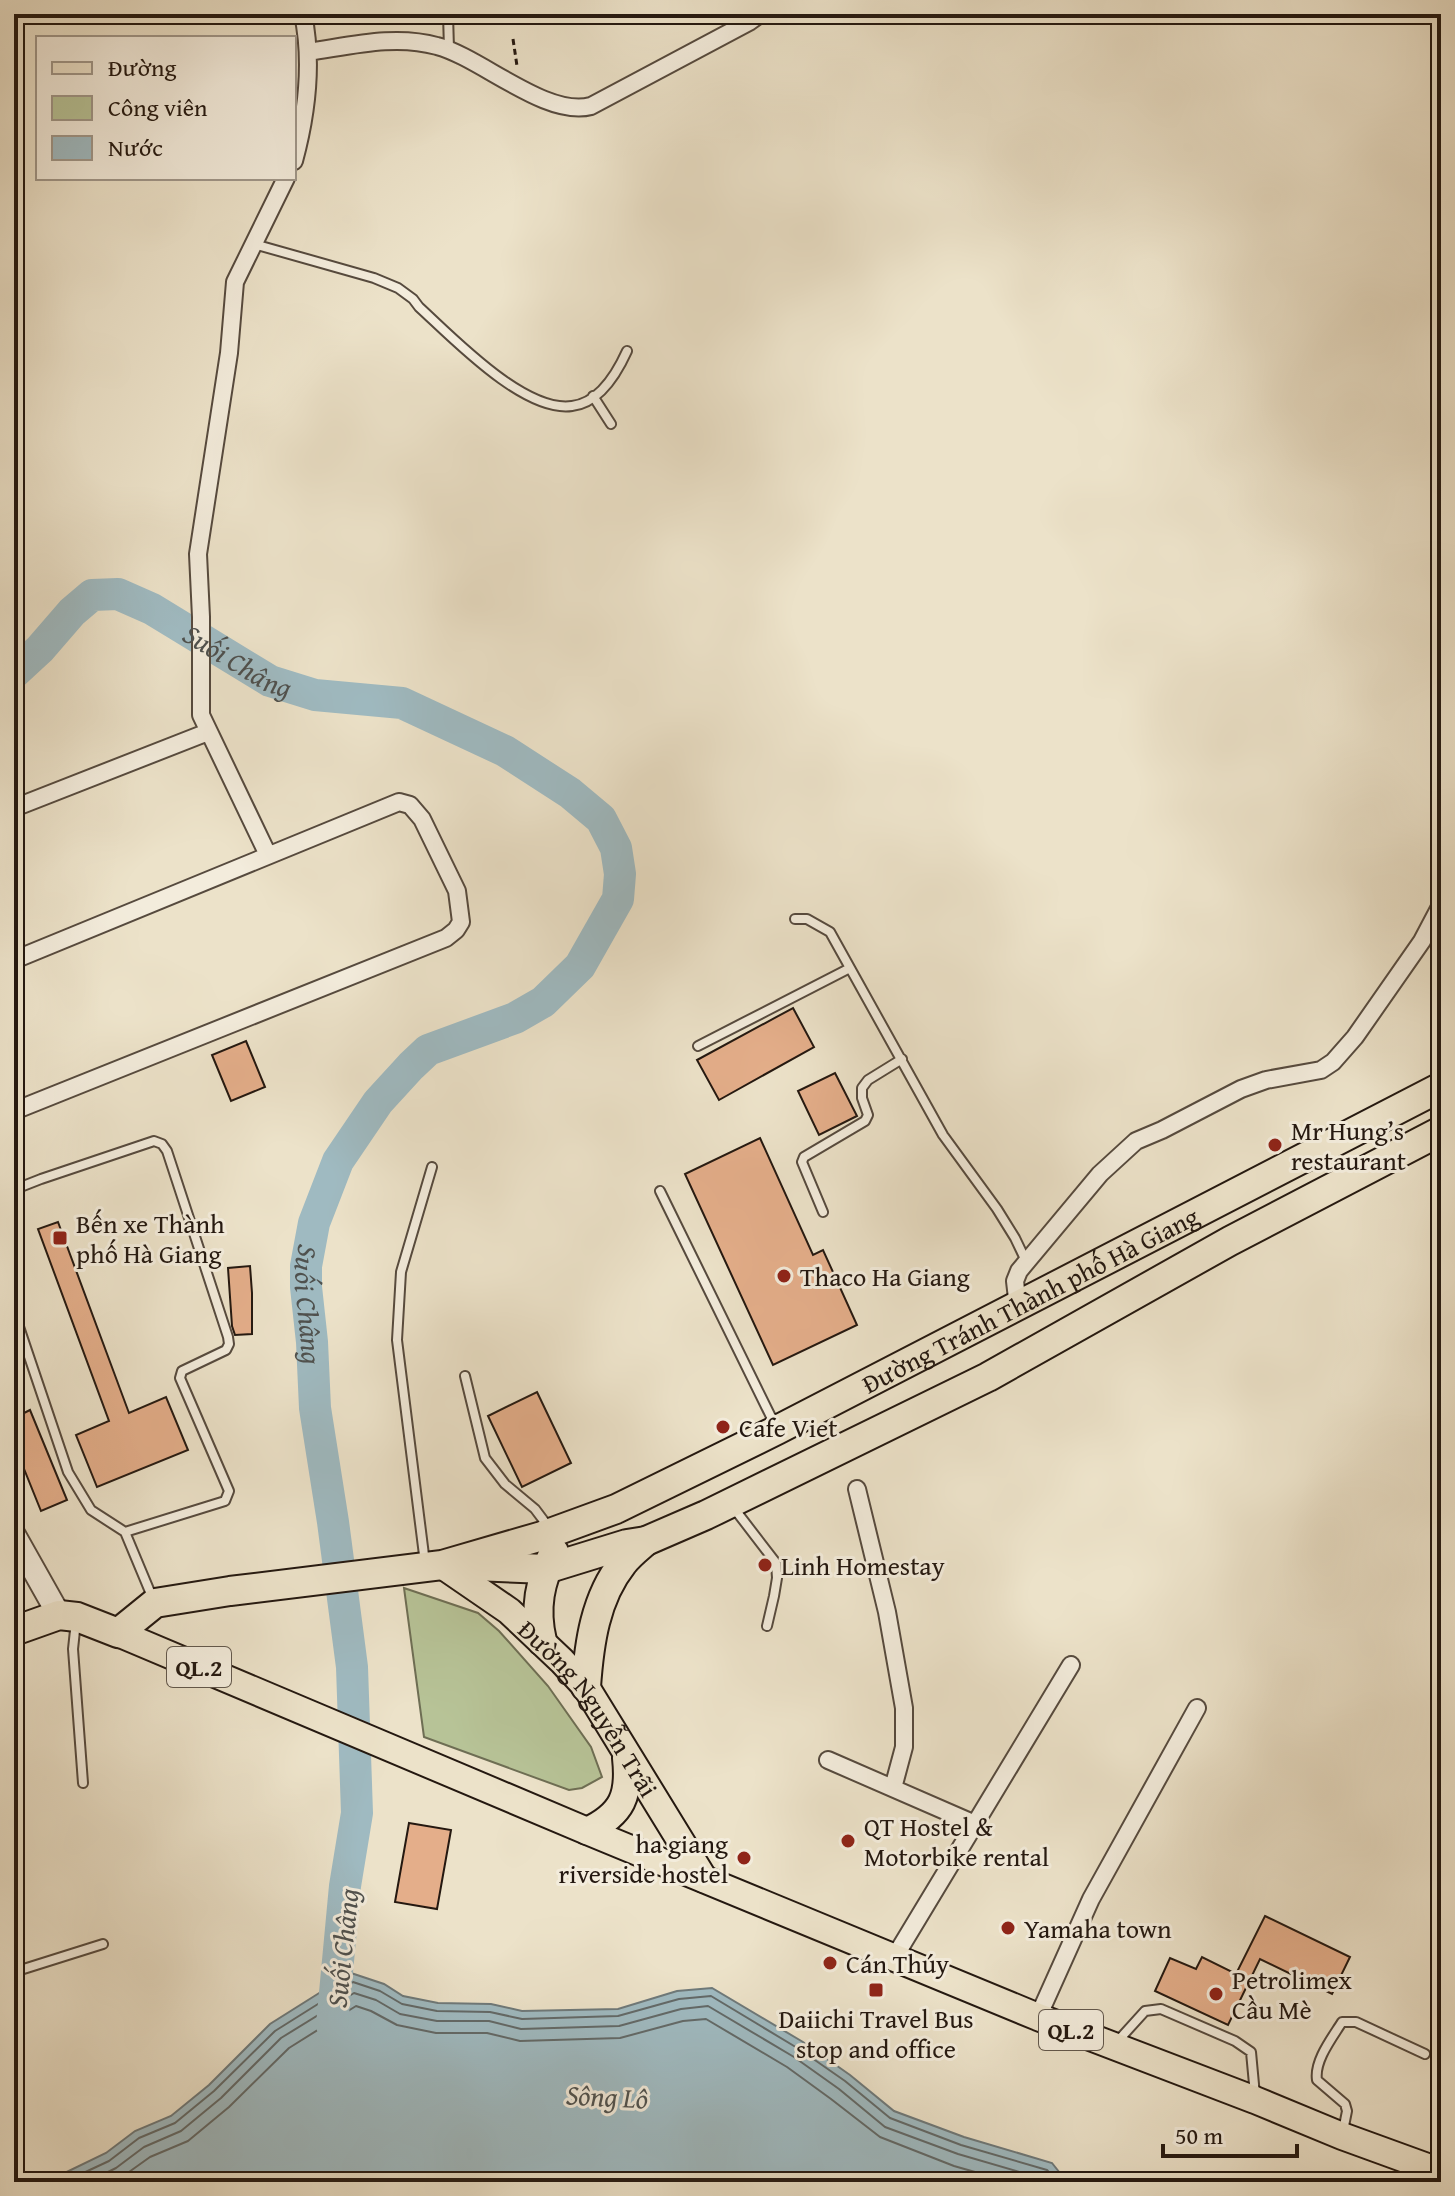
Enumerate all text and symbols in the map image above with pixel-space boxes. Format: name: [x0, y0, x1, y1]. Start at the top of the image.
legend: [36, 36, 296, 180]
text: Đường: [108, 50, 177, 85]
text: Công viên: [108, 90, 208, 125]
text: Nước: [108, 130, 163, 165]
water label: Suối Châng: [176, 613, 297, 707]
place label: Mr Hung’s restaurant: [1291, 1111, 1406, 1180]
marker: Mr Hung’s restaurant: [1266, 1136, 1284, 1154]
street label: Đường Tránh Thành phố Hà Giang: [855, 1196, 1205, 1403]
place label: Bến xe Thành phố Hà Giang: [76, 1204, 225, 1273]
marker: Bến xe Thành phố Hà Giang: [51, 1229, 69, 1247]
water label: Suối Châng: [285, 1242, 333, 1365]
place label: Thaco Ha Giang: [800, 1257, 970, 1296]
marker: Thaco Ha Giang: [775, 1267, 793, 1285]
place label: Cafe Viet: [739, 1408, 837, 1447]
marker: Cafe Viet: [714, 1418, 732, 1436]
place label: Linh Homestay: [781, 1546, 945, 1585]
marker: Linh Homestay: [756, 1556, 774, 1574]
street label: Đường Nguyễn Trãi: [510, 1610, 668, 1804]
road number: QL.2: [167, 1647, 231, 1687]
place label: QT Hostel & Motorbike rental: [864, 1807, 1049, 1876]
place label: ha giang riverside hostel: [558, 1824, 728, 1893]
marker: QT Hostel & Motorbike rental: [839, 1832, 857, 1850]
marker: ha giang riverside hostel: [735, 1849, 753, 1867]
water label: Suối Châng: [315, 1886, 369, 2010]
place label: Yamaha town: [1024, 1909, 1172, 1948]
marker: Yamaha town: [999, 1919, 1017, 1937]
place label: Cán Thúy: [846, 1944, 949, 1983]
marker: Cán Thúy: [821, 1954, 839, 1972]
place label: Petrolimex Cầu Mè: [1232, 1960, 1353, 2029]
marker: Daiichi Travel Bus stop and office: [867, 1981, 885, 1999]
marker: Petrolimex Cầu Mè: [1207, 1985, 1225, 2003]
place label: Daiichi Travel Bus stop and office: [778, 1999, 974, 2068]
road number: QL.2: [1039, 2010, 1103, 2050]
water label: Sông Lô: [565, 2073, 649, 2119]
scale bar: [1163, 2108, 1297, 2158]
text: 50 m: [1175, 2118, 1223, 2153]

